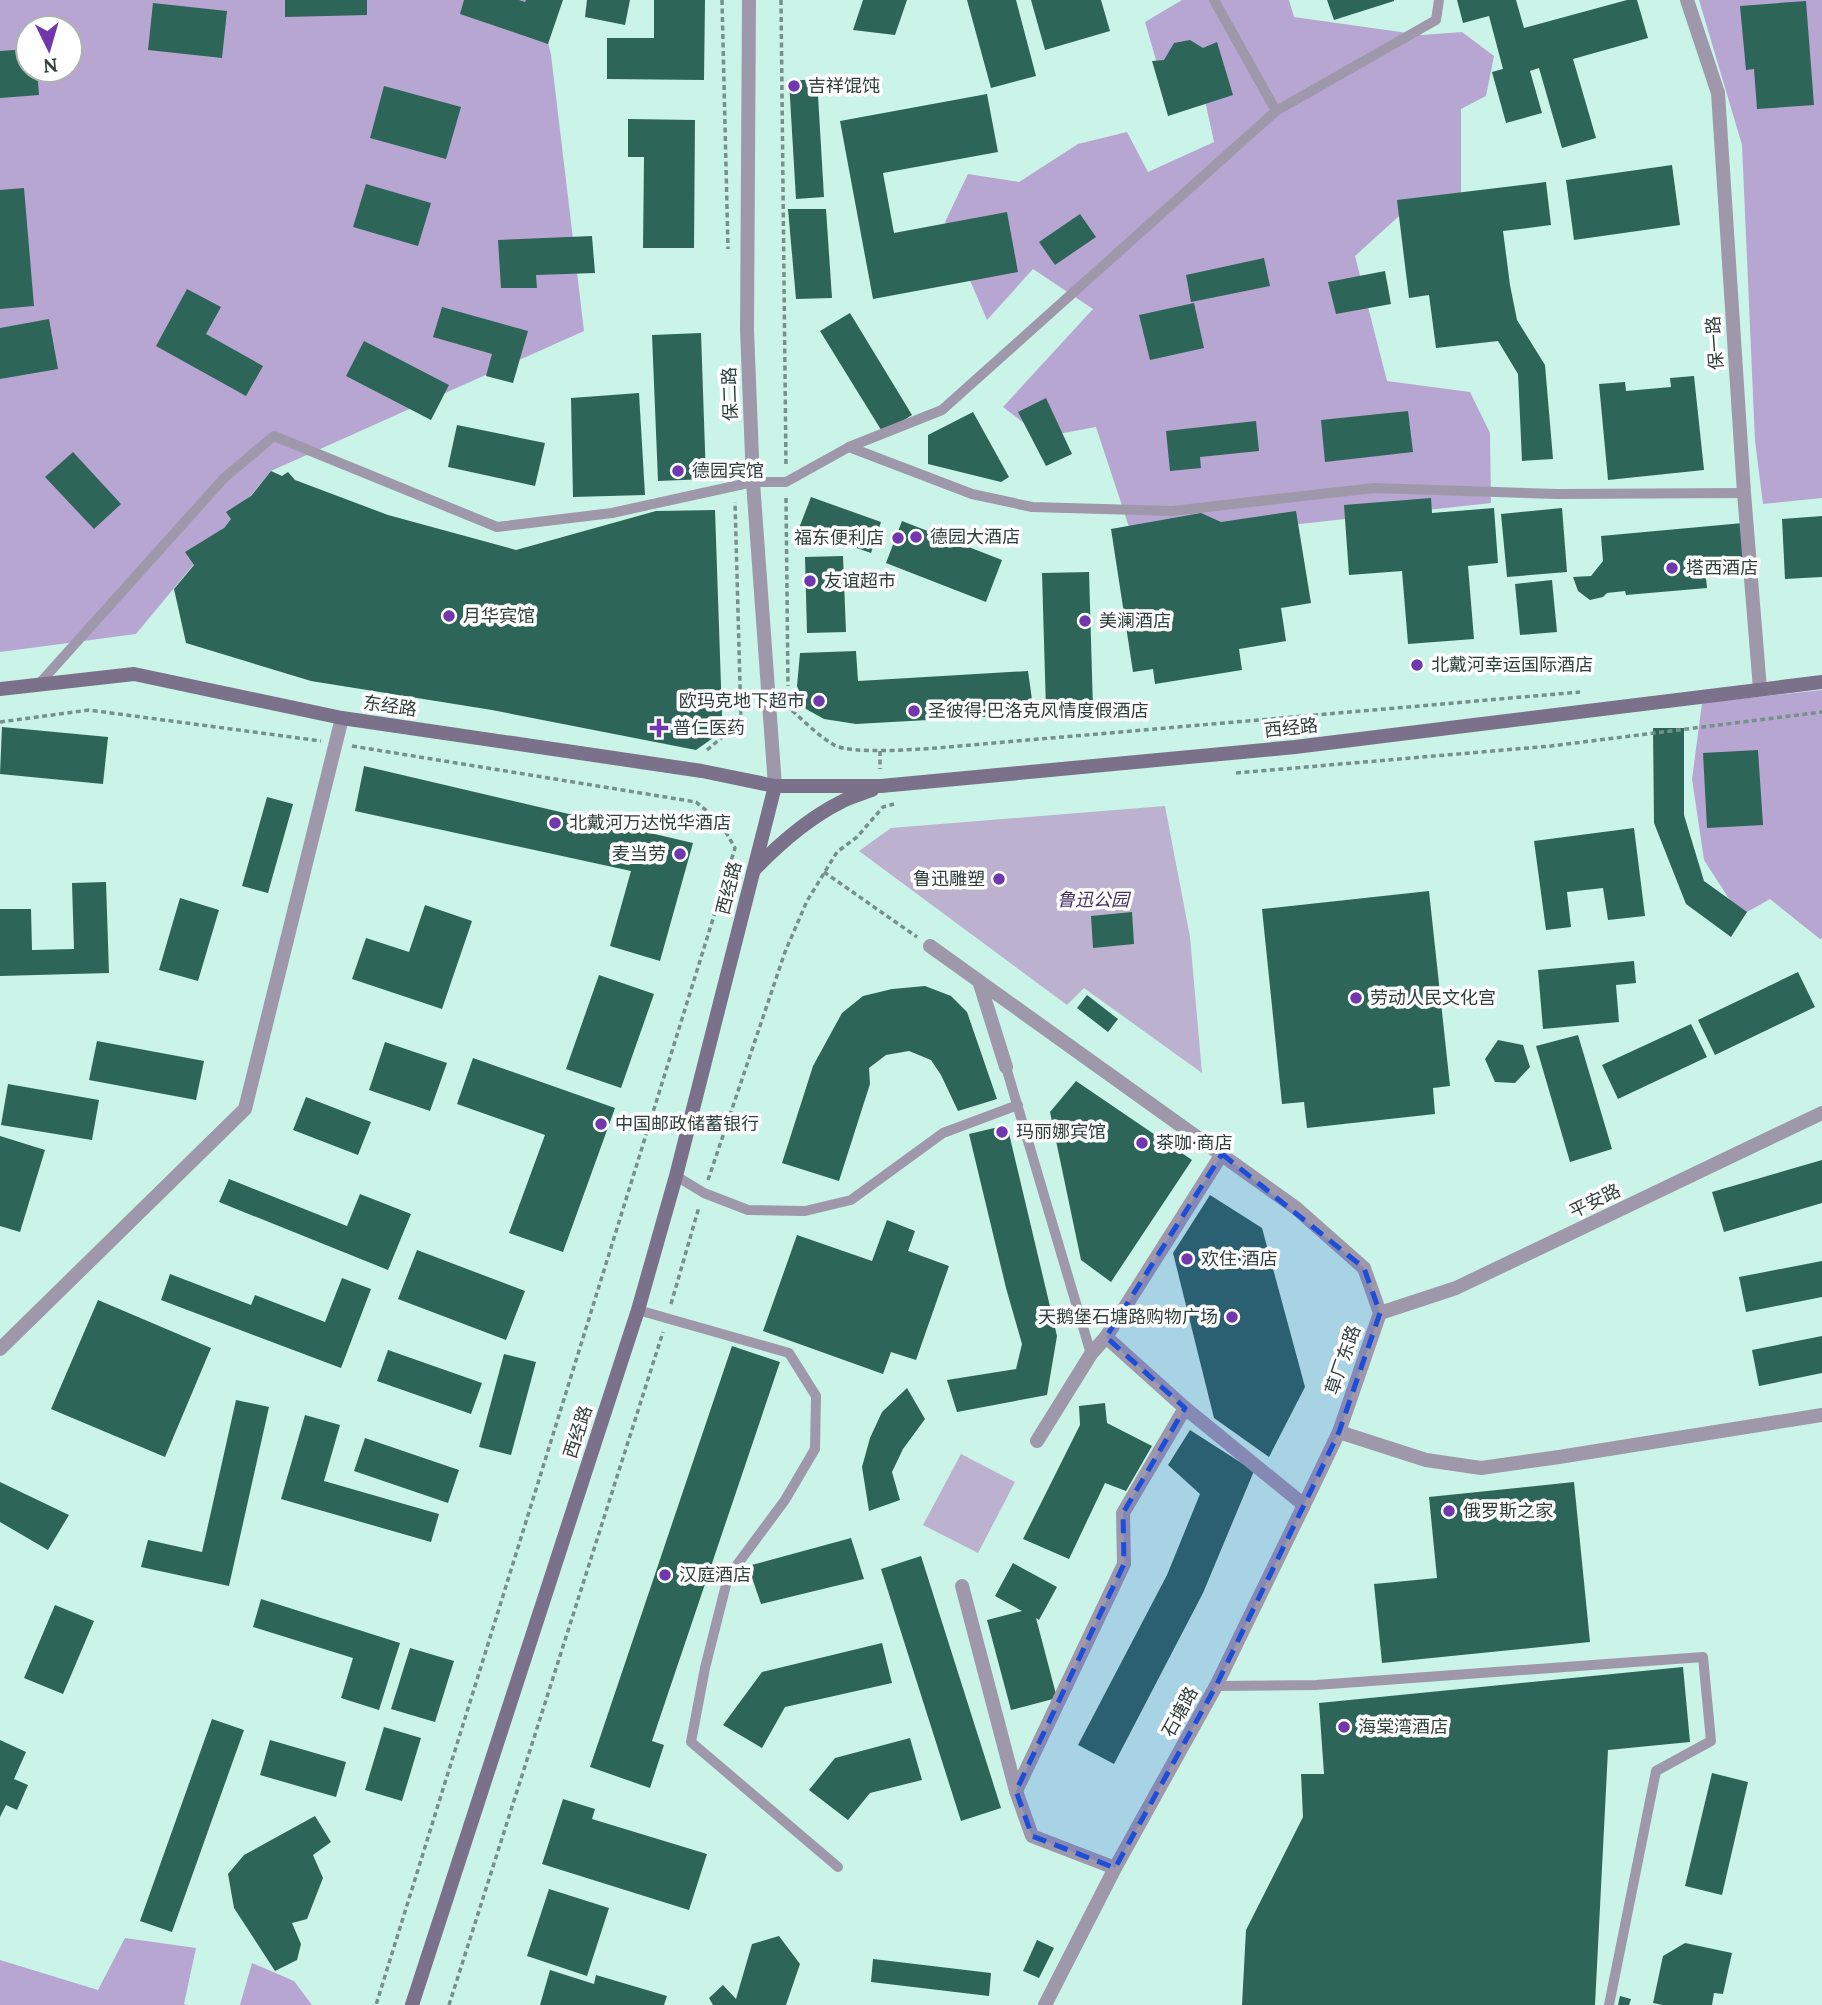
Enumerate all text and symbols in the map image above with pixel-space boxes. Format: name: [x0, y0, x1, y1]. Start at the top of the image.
north arrow: [14, 14, 84, 84]
text: N: [42, 53, 59, 79]
place label: 吉祥馄饨: [808, 74, 880, 97]
marker: 吉祥馄饨: [786, 78, 802, 94]
street label: 保一路: [1701, 315, 1728, 371]
street label: 保二路: [717, 367, 742, 421]
place label: 德园宾馆: [692, 459, 764, 482]
marker: 德园宾馆: [670, 463, 686, 479]
place label: 德园大酒店: [930, 525, 1020, 548]
place label: 福东便利店: [794, 526, 884, 549]
marker: 德园大酒店: [908, 529, 924, 545]
marker: 福东便利店: [890, 530, 906, 546]
place label: 塔西酒店: [1686, 556, 1758, 579]
marker: 塔西酒店: [1664, 560, 1680, 576]
place label: 友谊超市: [824, 569, 896, 592]
marker: 友谊超市: [802, 573, 818, 589]
place label: 月华宾馆: [463, 604, 535, 627]
marker: 月华宾馆: [441, 608, 457, 624]
place label: 美澜酒店: [1099, 609, 1171, 632]
marker: 美澜酒店: [1077, 613, 1093, 629]
place label: 北戴河幸运国际酒店: [1431, 653, 1593, 676]
marker: 北戴河幸运国际酒店: [1409, 657, 1425, 673]
place label: 欧玛克地下超市: [679, 689, 805, 712]
street label: 东经路: [362, 690, 418, 721]
marker: 欧玛克地下超市: [811, 693, 827, 709]
place label: 圣彼得·巴洛克风情度假酒店: [928, 699, 1149, 722]
marker: 圣彼得·巴洛克风情度假酒店: [906, 703, 922, 719]
street label: 西经路: [1263, 713, 1319, 742]
place label: 普仁医药: [673, 716, 745, 739]
marker: 普仁医药: [651, 720, 667, 736]
place label: 北戴河万达悦华酒店: [569, 811, 731, 834]
marker: 北戴河万达悦华酒店: [547, 815, 563, 831]
place label: 麦当劳: [612, 842, 666, 865]
marker: 麦当劳: [672, 846, 688, 862]
street label: 西经路: [711, 859, 746, 917]
place label: 鲁迅雕塑: [913, 867, 985, 890]
marker: 鲁迅雕塑: [991, 871, 1007, 887]
park label: 鲁迅公园: [1057, 888, 1132, 911]
place label: 劳动人民文化宫: [1370, 986, 1496, 1009]
marker: 劳动人民文化宫: [1348, 990, 1364, 1006]
place label: 中国邮政储蓄银行: [615, 1112, 759, 1135]
marker: 中国邮政储蓄银行: [593, 1116, 609, 1132]
place label: 玛丽娜宾馆: [1016, 1120, 1106, 1143]
marker: 玛丽娜宾馆: [994, 1124, 1010, 1140]
place label: 茶咖·商店: [1156, 1131, 1233, 1154]
marker: 茶咖·商店: [1134, 1135, 1150, 1151]
street label: 平安路: [1565, 1178, 1624, 1223]
place label: 欢住·酒店: [1201, 1247, 1278, 1270]
marker: 欢住·酒店: [1179, 1251, 1195, 1267]
place label: 天鹅堡石塘路购物广场: [1038, 1305, 1218, 1328]
marker: 天鹅堡石塘路购物广场: [1224, 1309, 1240, 1325]
street label: 草厂东路: [1320, 1322, 1365, 1398]
street label: 西经路: [558, 1403, 597, 1461]
place label: 俄罗斯之家: [1463, 1499, 1553, 1522]
marker: 俄罗斯之家: [1441, 1503, 1457, 1519]
place label: 汉庭酒店: [679, 1563, 751, 1586]
marker: 汉庭酒店: [657, 1567, 673, 1583]
street label: 石塘路: [1156, 1683, 1203, 1741]
place label: 海棠湾酒店: [1358, 1715, 1448, 1738]
marker: 海棠湾酒店: [1336, 1719, 1352, 1735]

